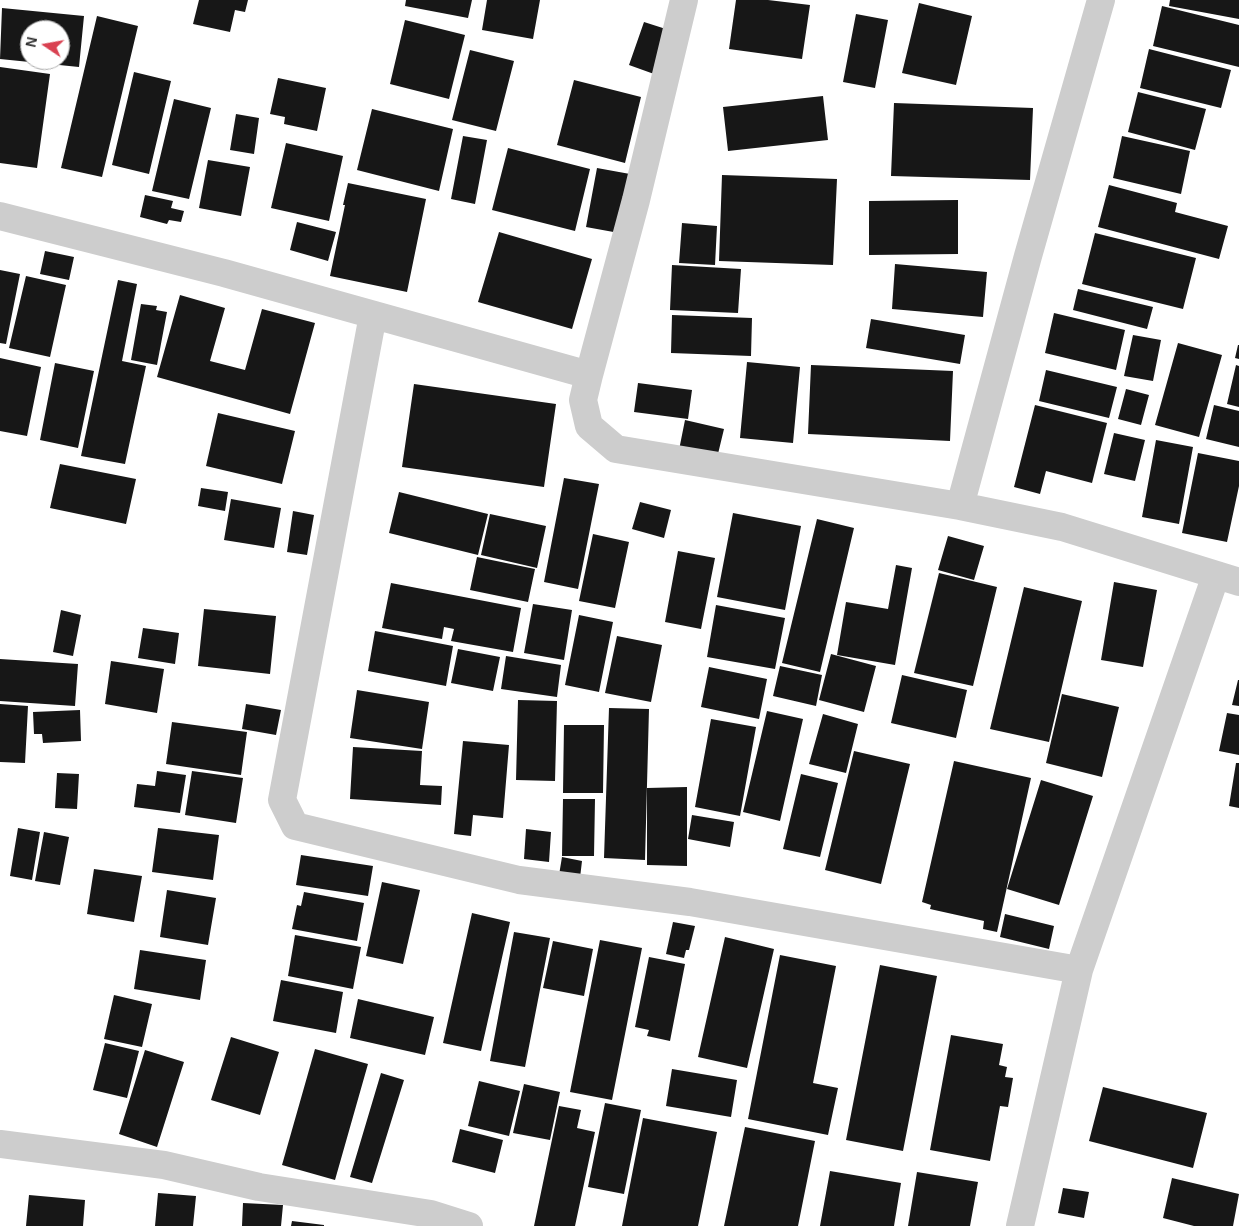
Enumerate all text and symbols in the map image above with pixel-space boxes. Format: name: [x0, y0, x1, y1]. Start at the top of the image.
north arrow: [20, 20, 70, 70]
text: N: [22, 35, 40, 49]

